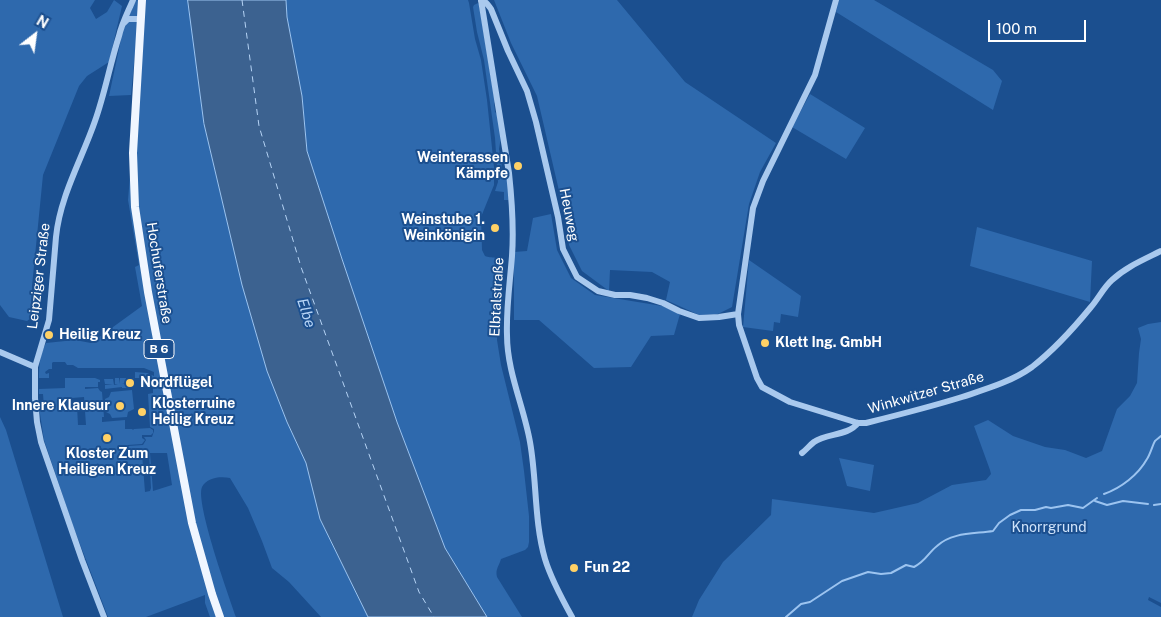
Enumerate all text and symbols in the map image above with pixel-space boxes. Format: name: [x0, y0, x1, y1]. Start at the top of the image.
north arrow: [10, 10, 60, 60]
scale bar: [991, 10, 1088, 42]
text: N: [34, 12, 51, 32]
text: 100 m: [996, 20, 1037, 37]
place label: Weinterassen Kämpfe: [417, 150, 508, 182]
marker: Weinterassen Kämpfe: [512, 160, 524, 172]
street label: Heuweg: [556, 187, 582, 243]
place label: Weinstube 1. Weinkönigin: [401, 212, 485, 244]
street label: Hochuferstraße: [143, 221, 175, 325]
street label: Leipziger Straße: [24, 222, 54, 330]
marker: Weinstube 1. Weinkönigin: [489, 222, 501, 234]
street label: Elbtalstraße: [487, 257, 507, 337]
water label: Elbe: [293, 296, 319, 330]
place label: Heilig Kreuz: [59, 327, 141, 343]
marker: Heilig Kreuz: [43, 329, 55, 341]
place label: Klett Ing. GmbH: [775, 335, 882, 351]
marker: Klett Ing. GmbH: [759, 337, 771, 349]
road number: B 6: [144, 339, 174, 358]
street label: Winkwitzer Straße: [866, 368, 986, 418]
place label: Nordflügel: [140, 375, 213, 391]
marker: Nordflügel: [124, 377, 136, 389]
place label: Klosterruine Heilig Kreuz: [152, 396, 235, 428]
place label: Innere Klausur: [12, 398, 110, 414]
marker: Innere Klausur: [114, 400, 126, 412]
marker: Klosterruine Heilig Kreuz: [136, 406, 148, 418]
marker: Kloster Zum Heiligen Kreuz: [101, 432, 113, 444]
place label: Kloster Zum Heiligen Kreuz: [58, 446, 156, 478]
park label: Knorrgrund: [1011, 520, 1087, 536]
place label: Fun 22: [584, 560, 630, 576]
marker: Fun 22: [568, 562, 580, 574]

